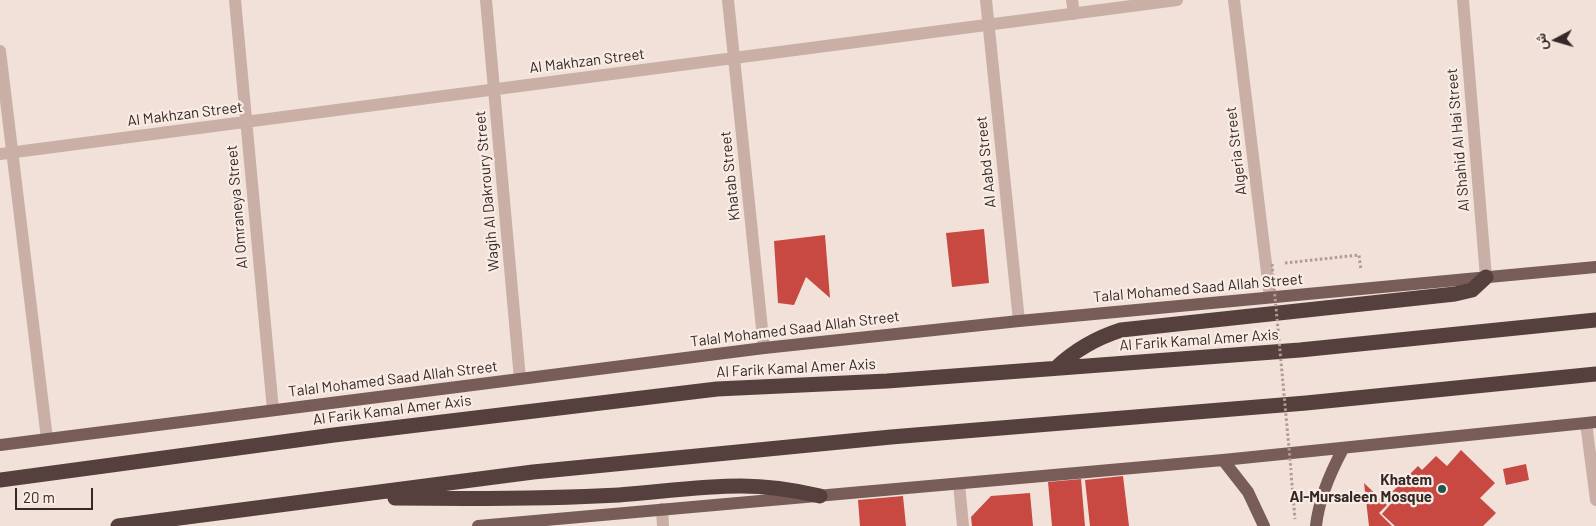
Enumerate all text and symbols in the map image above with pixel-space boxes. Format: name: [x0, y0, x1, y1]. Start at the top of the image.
north arrow: [1531, 15, 1581, 65]
text: ش: [1531, 32, 1550, 51]
street label: Al Makhzan Street: [528, 45, 646, 77]
street label: Al Shahid Al Hai Street: [1443, 68, 1473, 212]
street label: Al Makhzan Street: [126, 98, 244, 130]
street label: Algeria Street: [1222, 105, 1250, 197]
street label: Wagih Al Dakroury Street: [471, 110, 503, 272]
street label: Al Aabd Street: [972, 115, 1000, 209]
street label: Khatab Street: [716, 130, 744, 222]
street label: Al Omraneya Street: [223, 144, 251, 270]
street label: Talal Mohamed Saad Allah Street: [1092, 270, 1304, 306]
street label: Talal Mohamed Saad Allah Street: [689, 307, 901, 351]
street label: Al Farik Kamal Amer Axis: [1119, 325, 1279, 355]
street label: Al Farik Kamal Amer Axis: [716, 355, 876, 381]
street label: Talal Mohamed Saad Allah Street: [287, 357, 499, 401]
street label: Al Farik Kamal Amer Axis: [312, 391, 472, 429]
place label: Khatem Al-Mursaleen Mosque: [1289, 471, 1432, 506]
scale bar: [18, 478, 95, 510]
marker: Khatem Al-Mursaleen Mosque: [1436, 483, 1448, 495]
text: 20 m: [23, 488, 55, 506]

